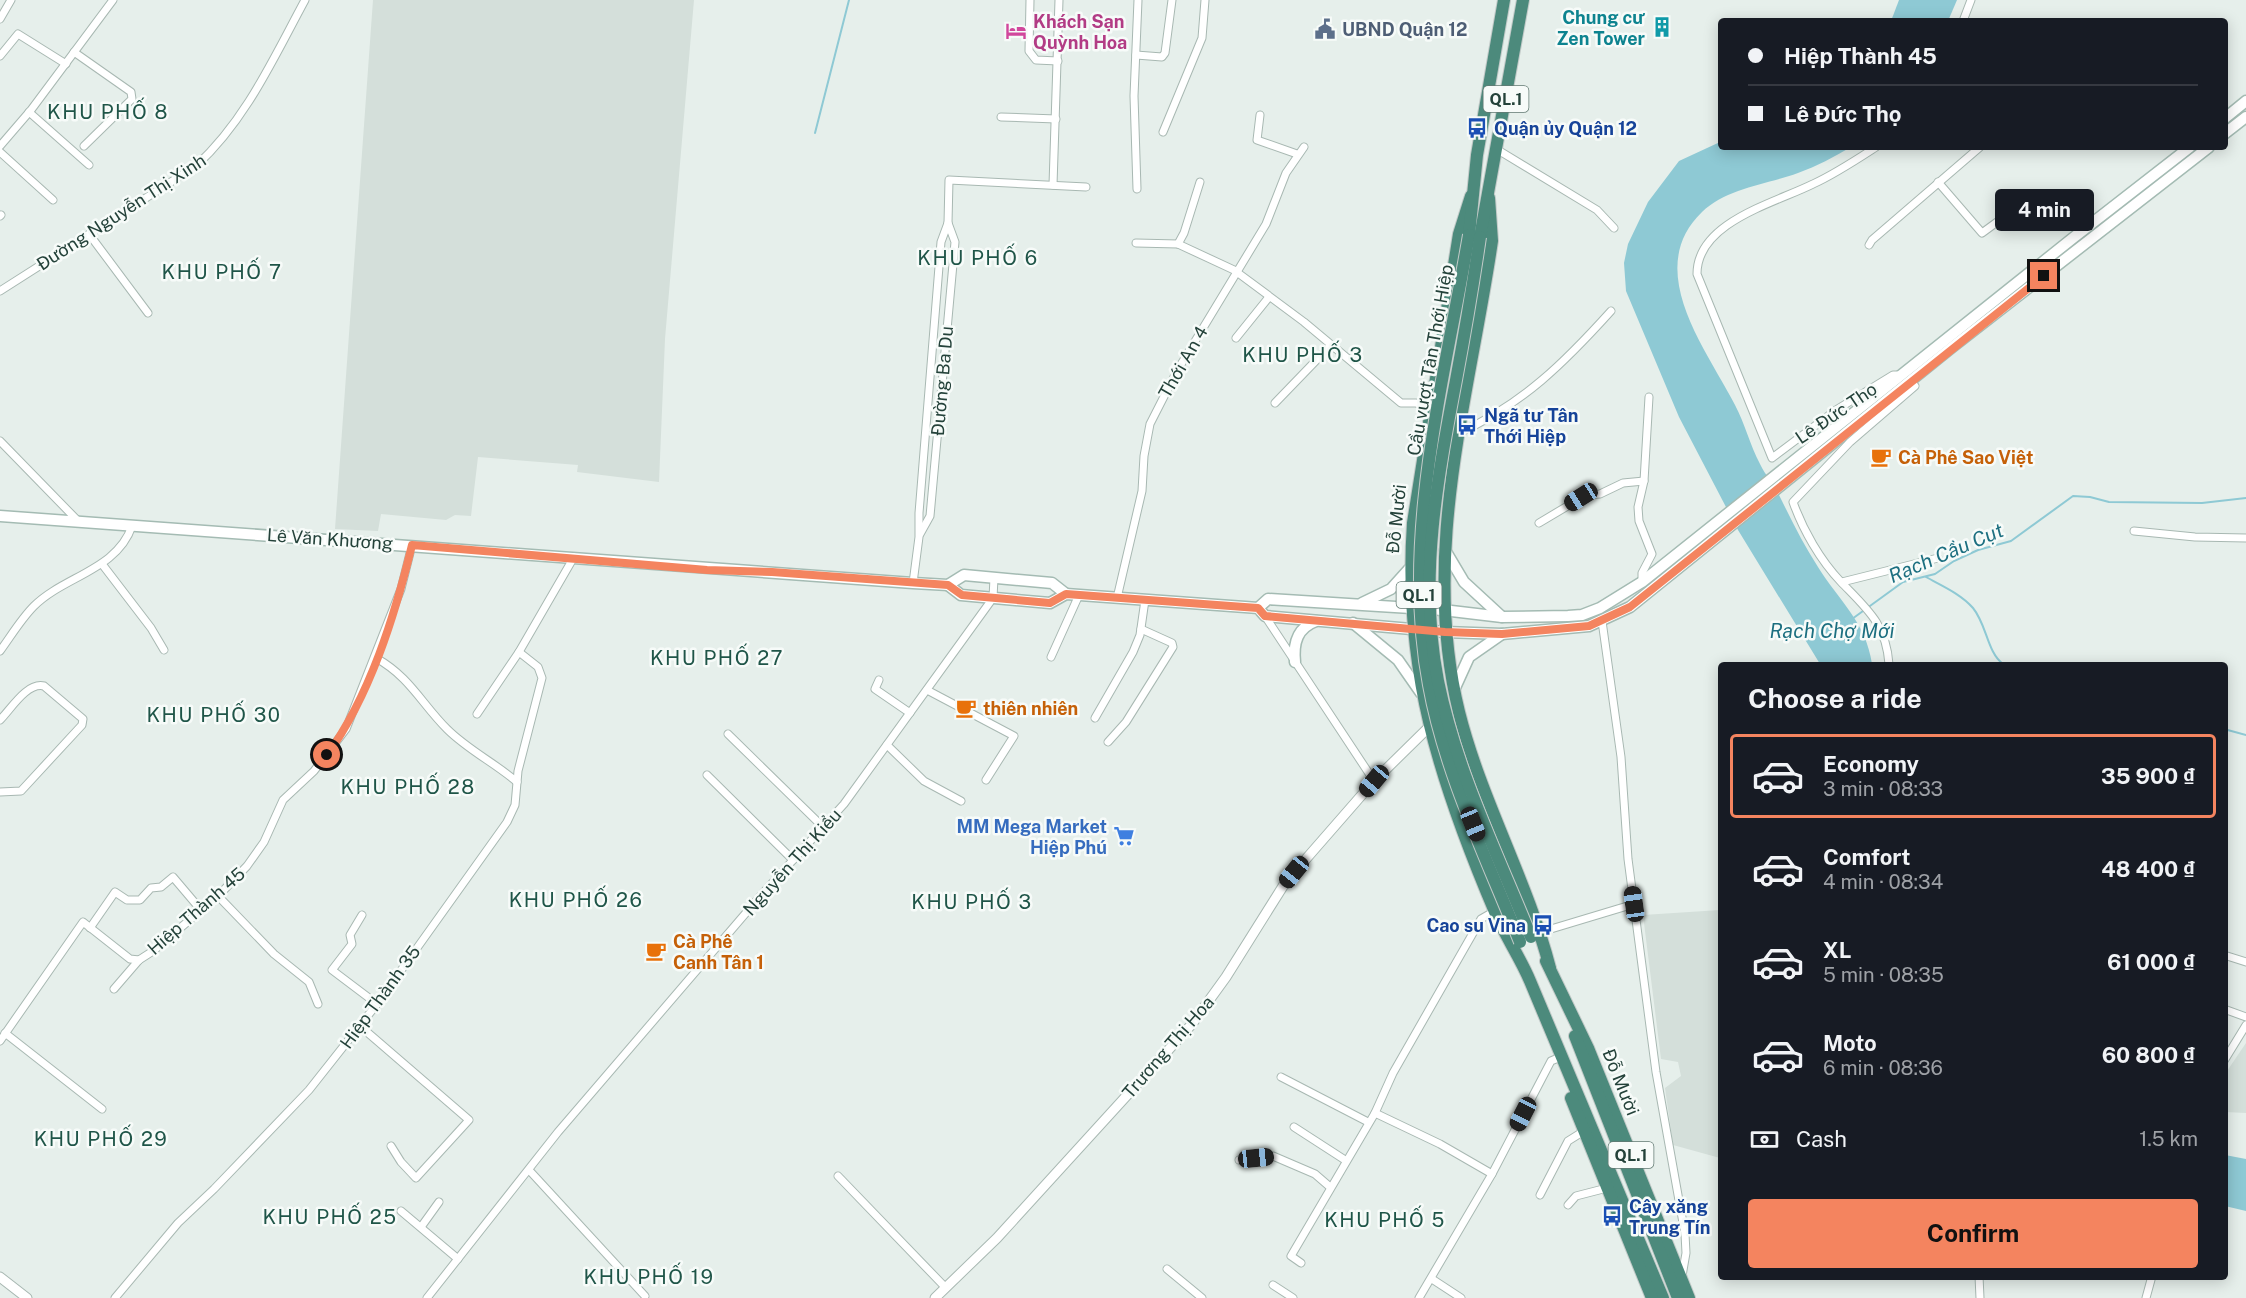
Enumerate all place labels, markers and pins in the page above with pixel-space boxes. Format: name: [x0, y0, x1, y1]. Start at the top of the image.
place label: Chung cư Zen Tower: [1556, 7, 1646, 49]
place label: Khách Sạn Quỳnh Hoa: [1033, 11, 1127, 53]
building icon: Chung cư Zen Tower: [1650, 15, 1674, 39]
public building icon: UBND Quận 12: [1313, 17, 1337, 41]
hotel icon: Khách Sạn Quỳnh Hoa: [1004, 19, 1028, 43]
place label: UBND Quận 12: [1342, 19, 1467, 40]
bus stop icon: Quận ủy Quận 12: [1465, 116, 1489, 140]
place label: Quận ủy Quận 12: [1494, 118, 1637, 139]
place label: Ngã tư Tân Thới Hiệp: [1484, 405, 1578, 447]
bus stop icon: Ngã tư Tân Thới Hiệp: [1455, 413, 1479, 437]
cafe icon: Cà Phê Sao Việt: [1869, 445, 1893, 469]
place label: Cà Phê Sao Việt: [1898, 447, 2033, 468]
cafe icon: thiên nhiên: [954, 696, 978, 720]
place label: thiên nhiên: [983, 698, 1078, 719]
place label: MM Mega Market Hiệp Phú: [956, 816, 1107, 858]
supermarket icon: MM Mega Market Hiệp Phú: [1112, 824, 1136, 848]
bus stop icon: Cao su Vina: [1531, 913, 1555, 937]
place label: Cao su Vina: [1426, 915, 1526, 936]
place label: Cà Phê Canh Tân 1: [673, 931, 764, 973]
cafe icon: Cà Phê Canh Tân 1: [644, 939, 668, 963]
place label: Cây xăng Trung Tín: [1629, 1196, 1710, 1238]
bus stop icon: Cây xăng Trung Tín: [1600, 1204, 1624, 1228]

